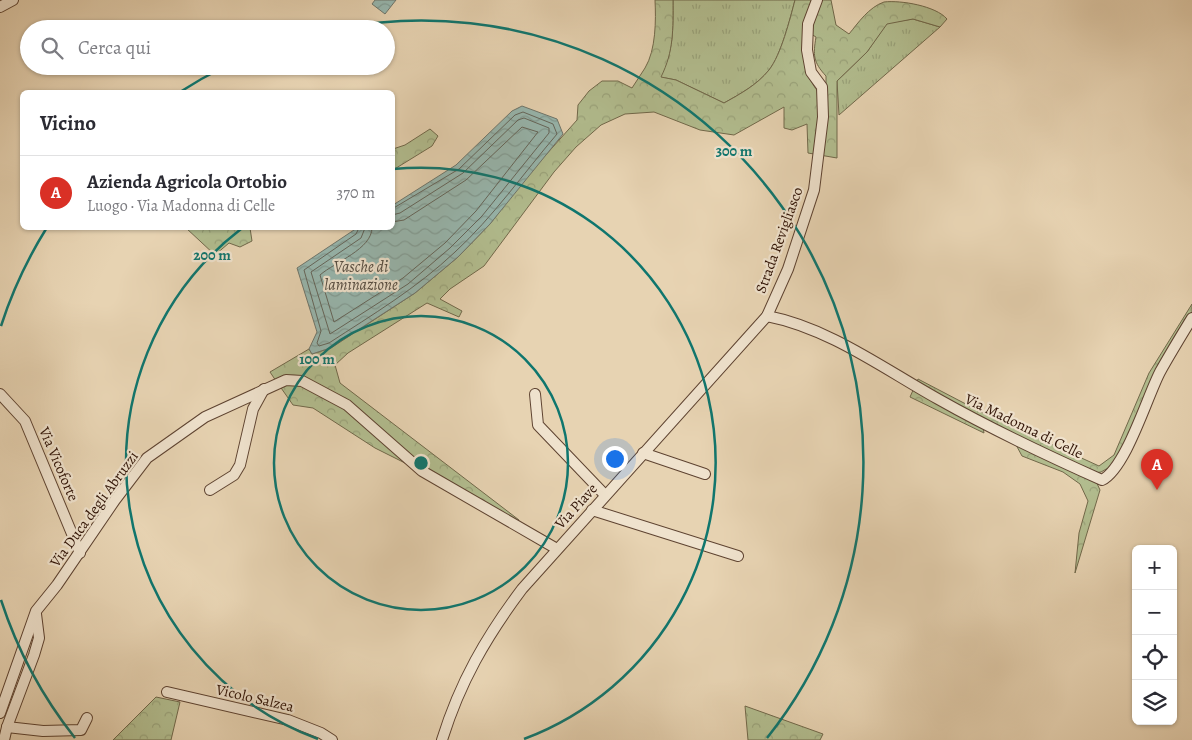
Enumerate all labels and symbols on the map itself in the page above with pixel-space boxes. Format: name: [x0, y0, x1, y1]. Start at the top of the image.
text: 300 m: [716, 141, 753, 161]
street label: Strada Revigliasco: [750, 184, 808, 296]
text: 200 m: [193, 245, 231, 265]
water label: Vasche di laminazione: [324, 256, 398, 296]
text: 100 m: [299, 349, 335, 369]
street label: Via Madonna di Celle: [961, 388, 1087, 463]
street label: Via Vicoforte: [34, 423, 84, 504]
your location: [602, 446, 628, 472]
street label: Via Duca degli Abruzzi: [45, 447, 143, 572]
pin: A: [1141, 449, 1173, 490]
centre of rings: [412, 454, 430, 472]
street label: Via Piave: [550, 479, 602, 534]
street label: Vicolo Salzea: [213, 679, 296, 717]

